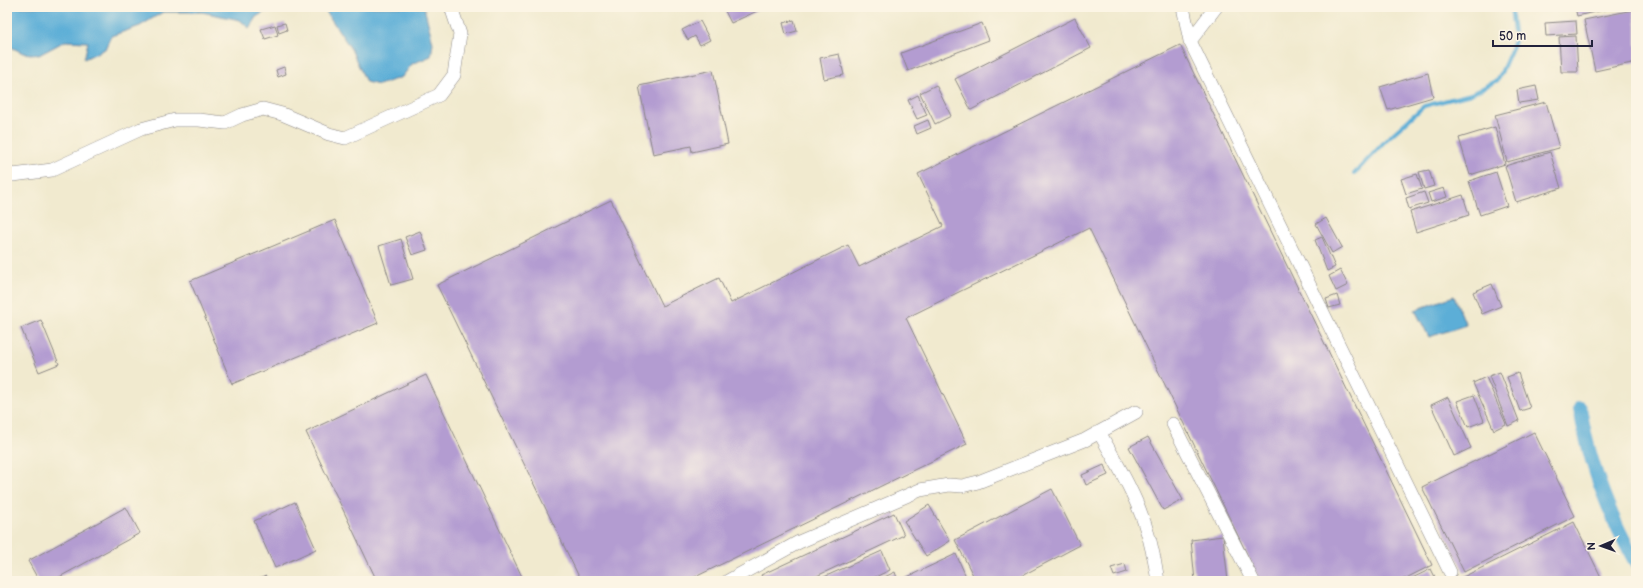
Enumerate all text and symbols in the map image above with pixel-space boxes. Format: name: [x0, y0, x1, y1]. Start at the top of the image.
scale bar: [1493, 22, 1592, 48]
text: 50 m: [1499, 29, 1526, 44]
north arrow: [1581, 526, 1621, 566]
text: N: [1585, 542, 1598, 551]

